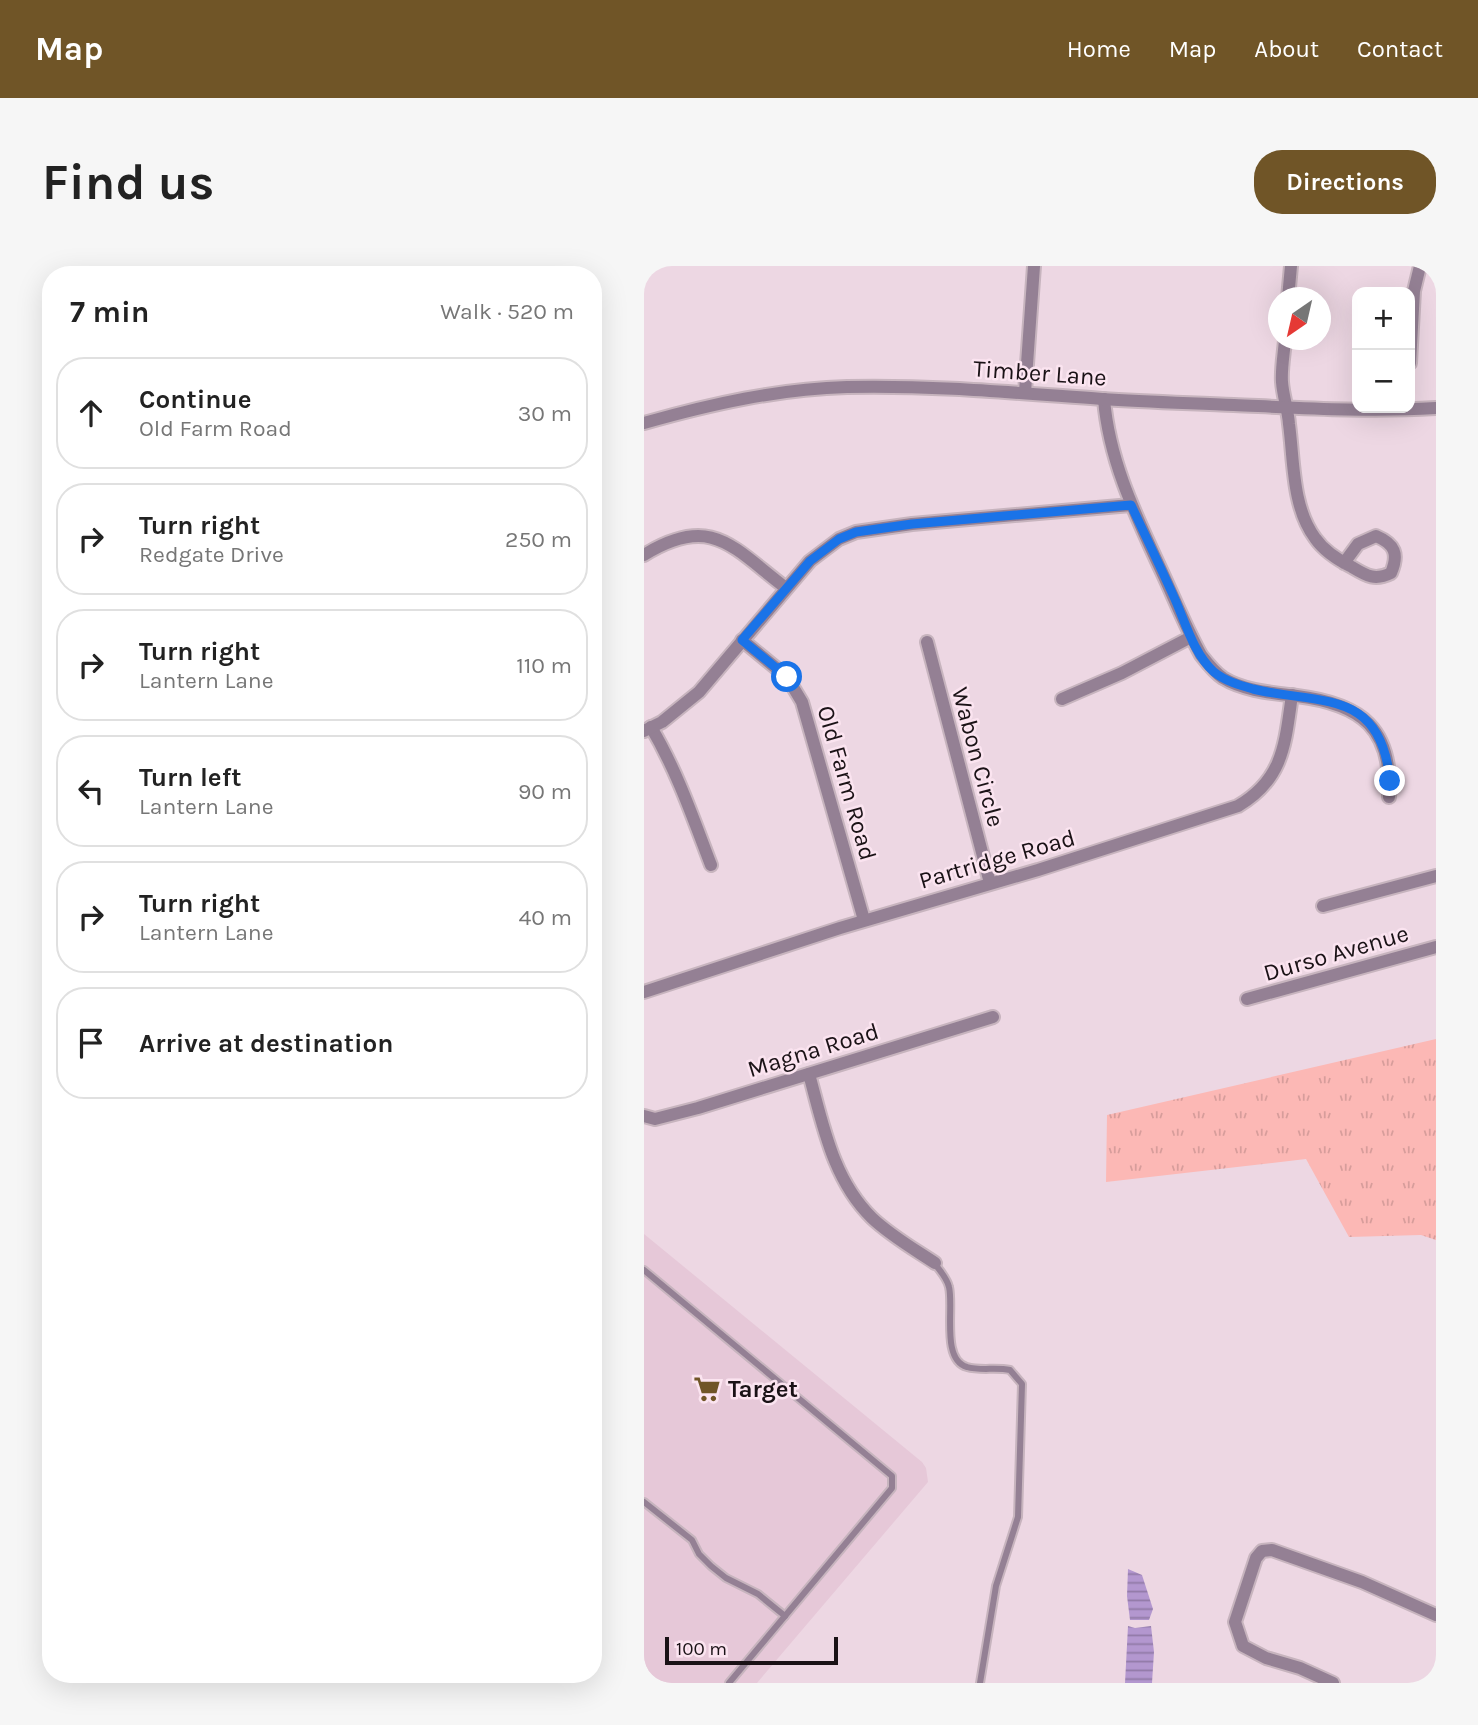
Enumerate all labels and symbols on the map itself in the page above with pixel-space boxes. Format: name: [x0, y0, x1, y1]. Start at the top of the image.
north arrow: [1268, 287, 1331, 350]
street label: Timber Lane: [972, 354, 1108, 392]
route start: [771, 661, 802, 692]
street label: Wabon Circle: [946, 684, 1010, 830]
street label: Old Farm Road: [812, 703, 882, 863]
route end: [1374, 765, 1405, 796]
street label: Partridge Road: [916, 823, 1078, 895]
street label: Durso Avenue: [1260, 919, 1412, 987]
street label: Magna Road: [744, 1017, 882, 1083]
supermarket icon: Target: [692, 1374, 722, 1404]
place label: Target: [728, 1375, 798, 1403]
scale bar: [665, 1634, 838, 1666]

